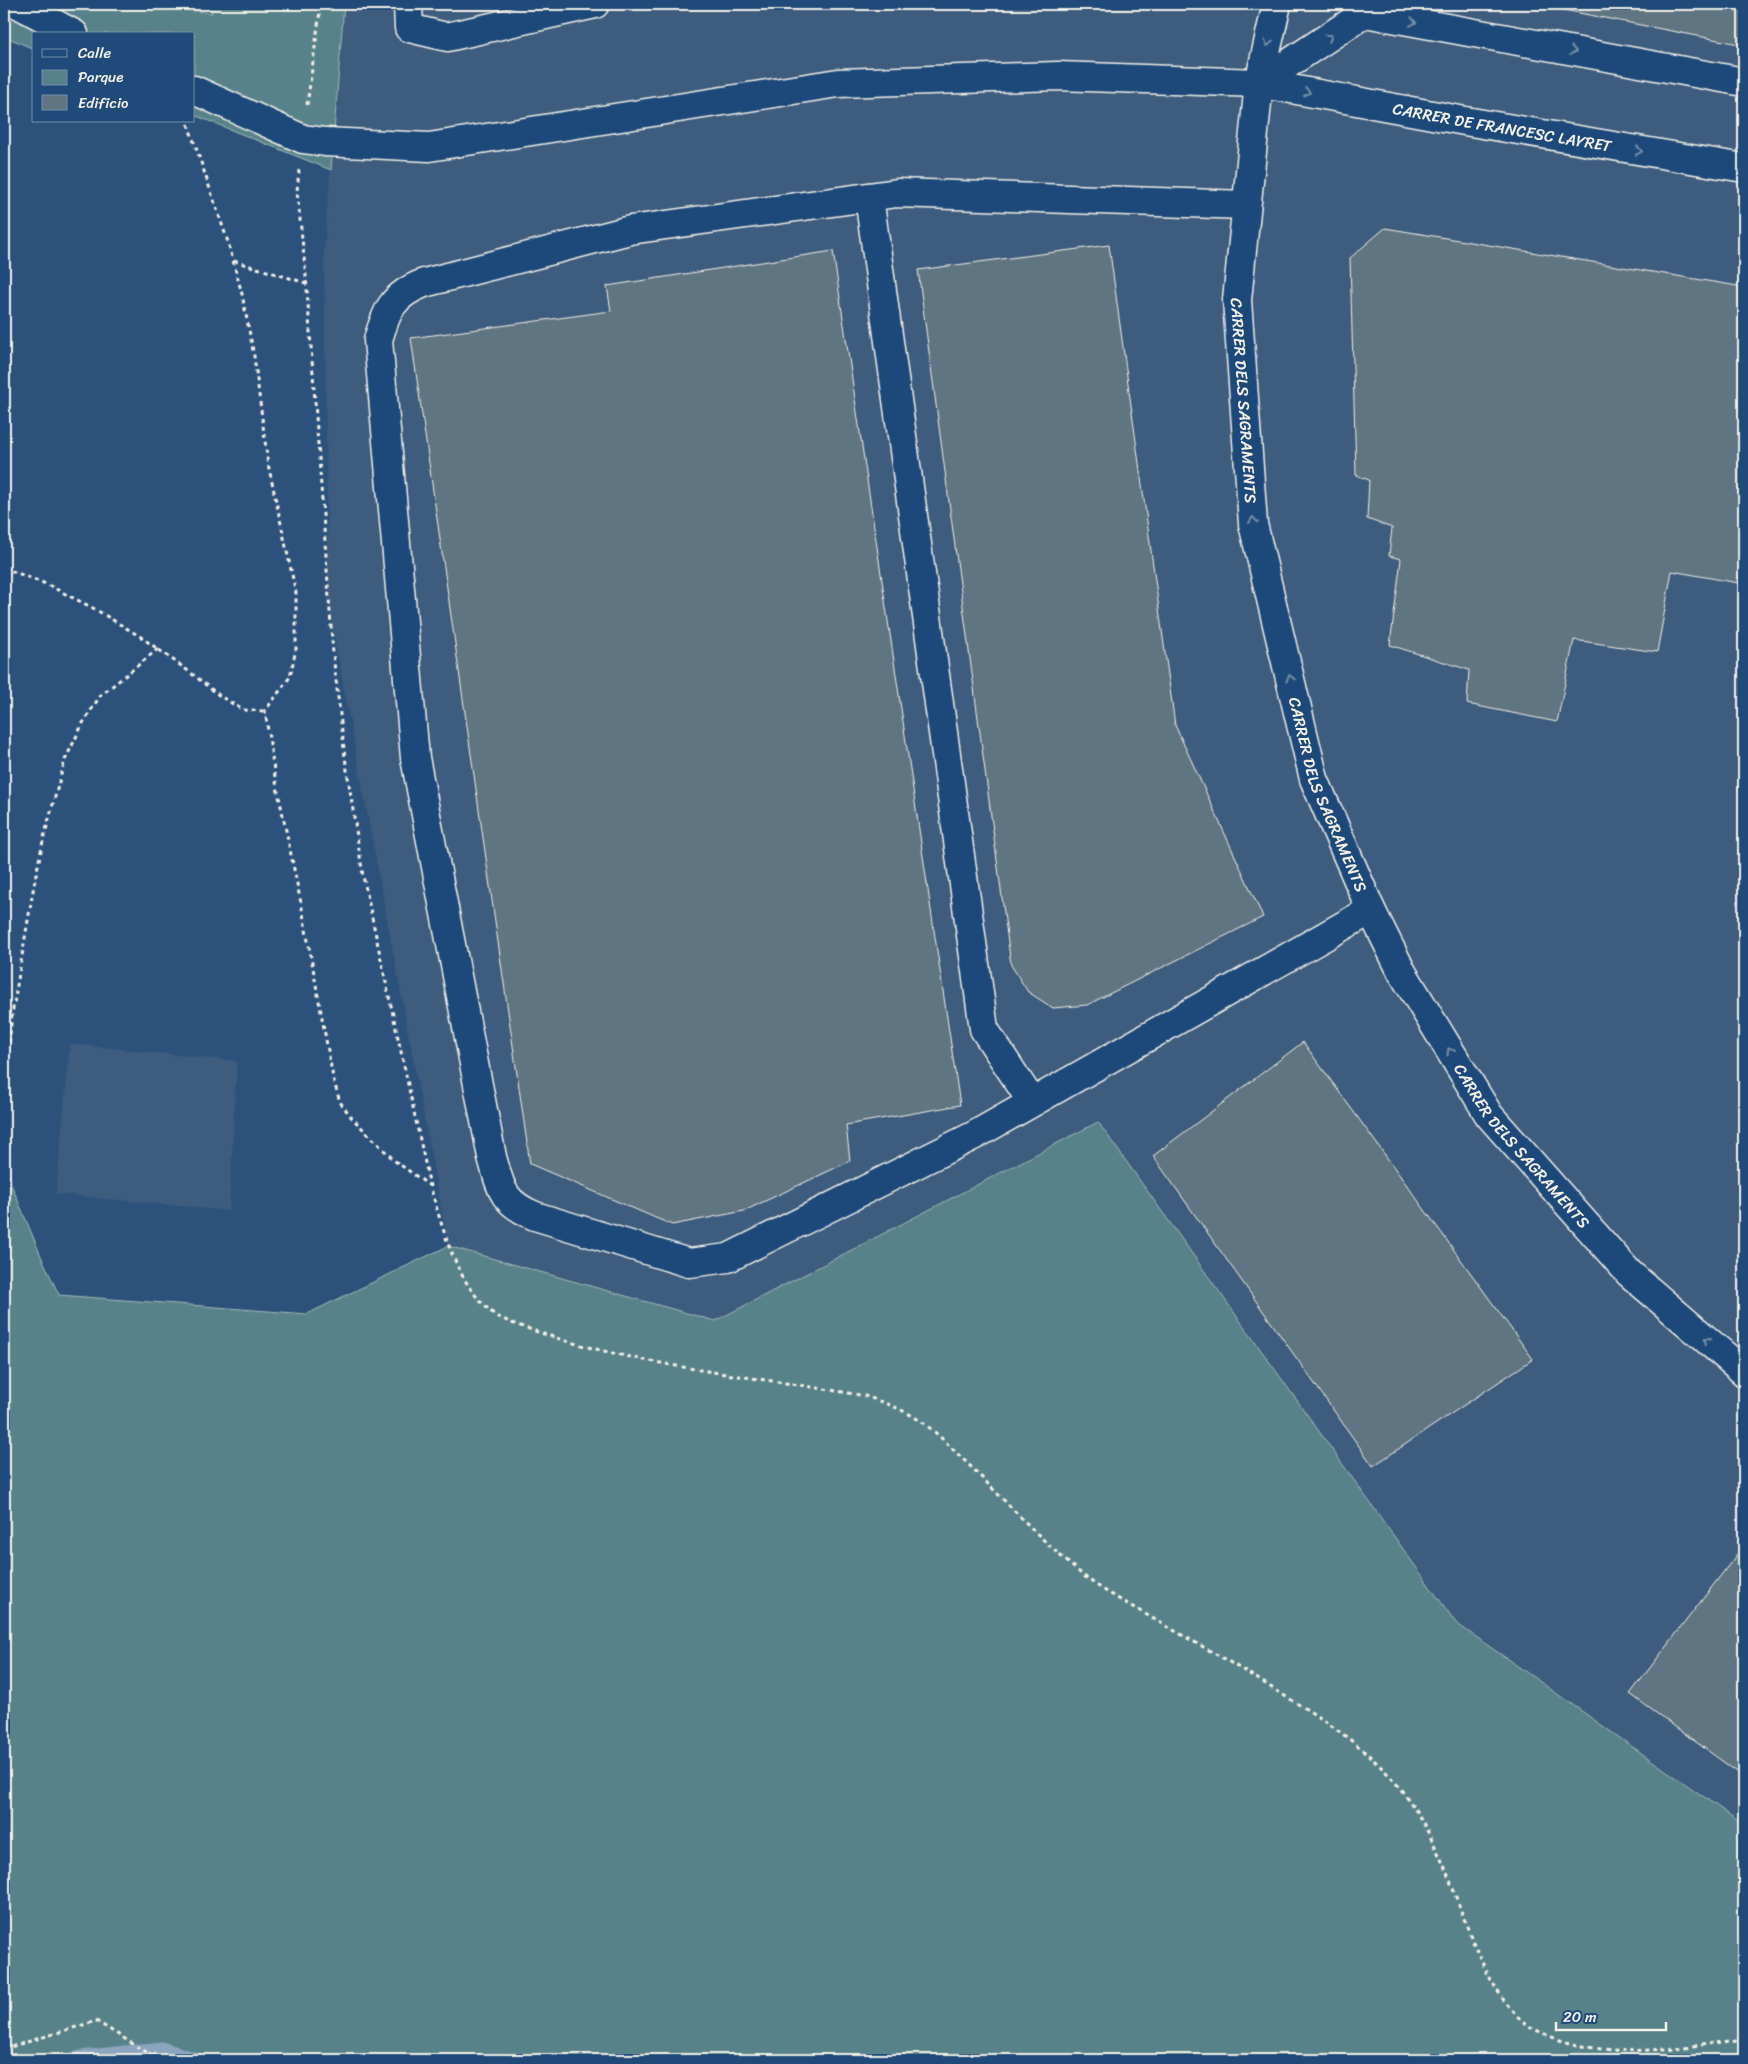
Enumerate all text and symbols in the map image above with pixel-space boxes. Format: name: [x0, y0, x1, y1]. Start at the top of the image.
one-way arrow: [1409, 16, 1418, 27]
legend: [32, 32, 195, 122]
one-way arrow: [1323, 34, 1333, 43]
one-way arrow: [1263, 39, 1274, 48]
text: Calle: [78, 40, 111, 66]
one-way arrow: [1569, 46, 1577, 56]
text: Parque: [78, 64, 123, 90]
one-way arrow: [1302, 86, 1311, 96]
text: Edificio: [78, 90, 129, 116]
street label: CARRER DE FRANCESC LAYRET: [1390, 93, 1615, 160]
one-way arrow: [1635, 145, 1643, 155]
street label: CARRER DELS SAGRAMENTS: [1222, 297, 1266, 504]
one-way arrow: [1248, 516, 1259, 524]
one-way arrow: [1285, 674, 1296, 683]
street label: CARRER DELS SAGRAMENTS: [1280, 694, 1376, 897]
one-way arrow: [1446, 1047, 1456, 1056]
street label: CARRER DELS SAGRAMENTS: [1446, 1057, 1598, 1235]
one-way arrow: [1704, 1337, 1713, 1346]
scale bar: [1556, 1999, 1666, 2031]
text: 20 m: [1563, 2004, 1597, 2030]

